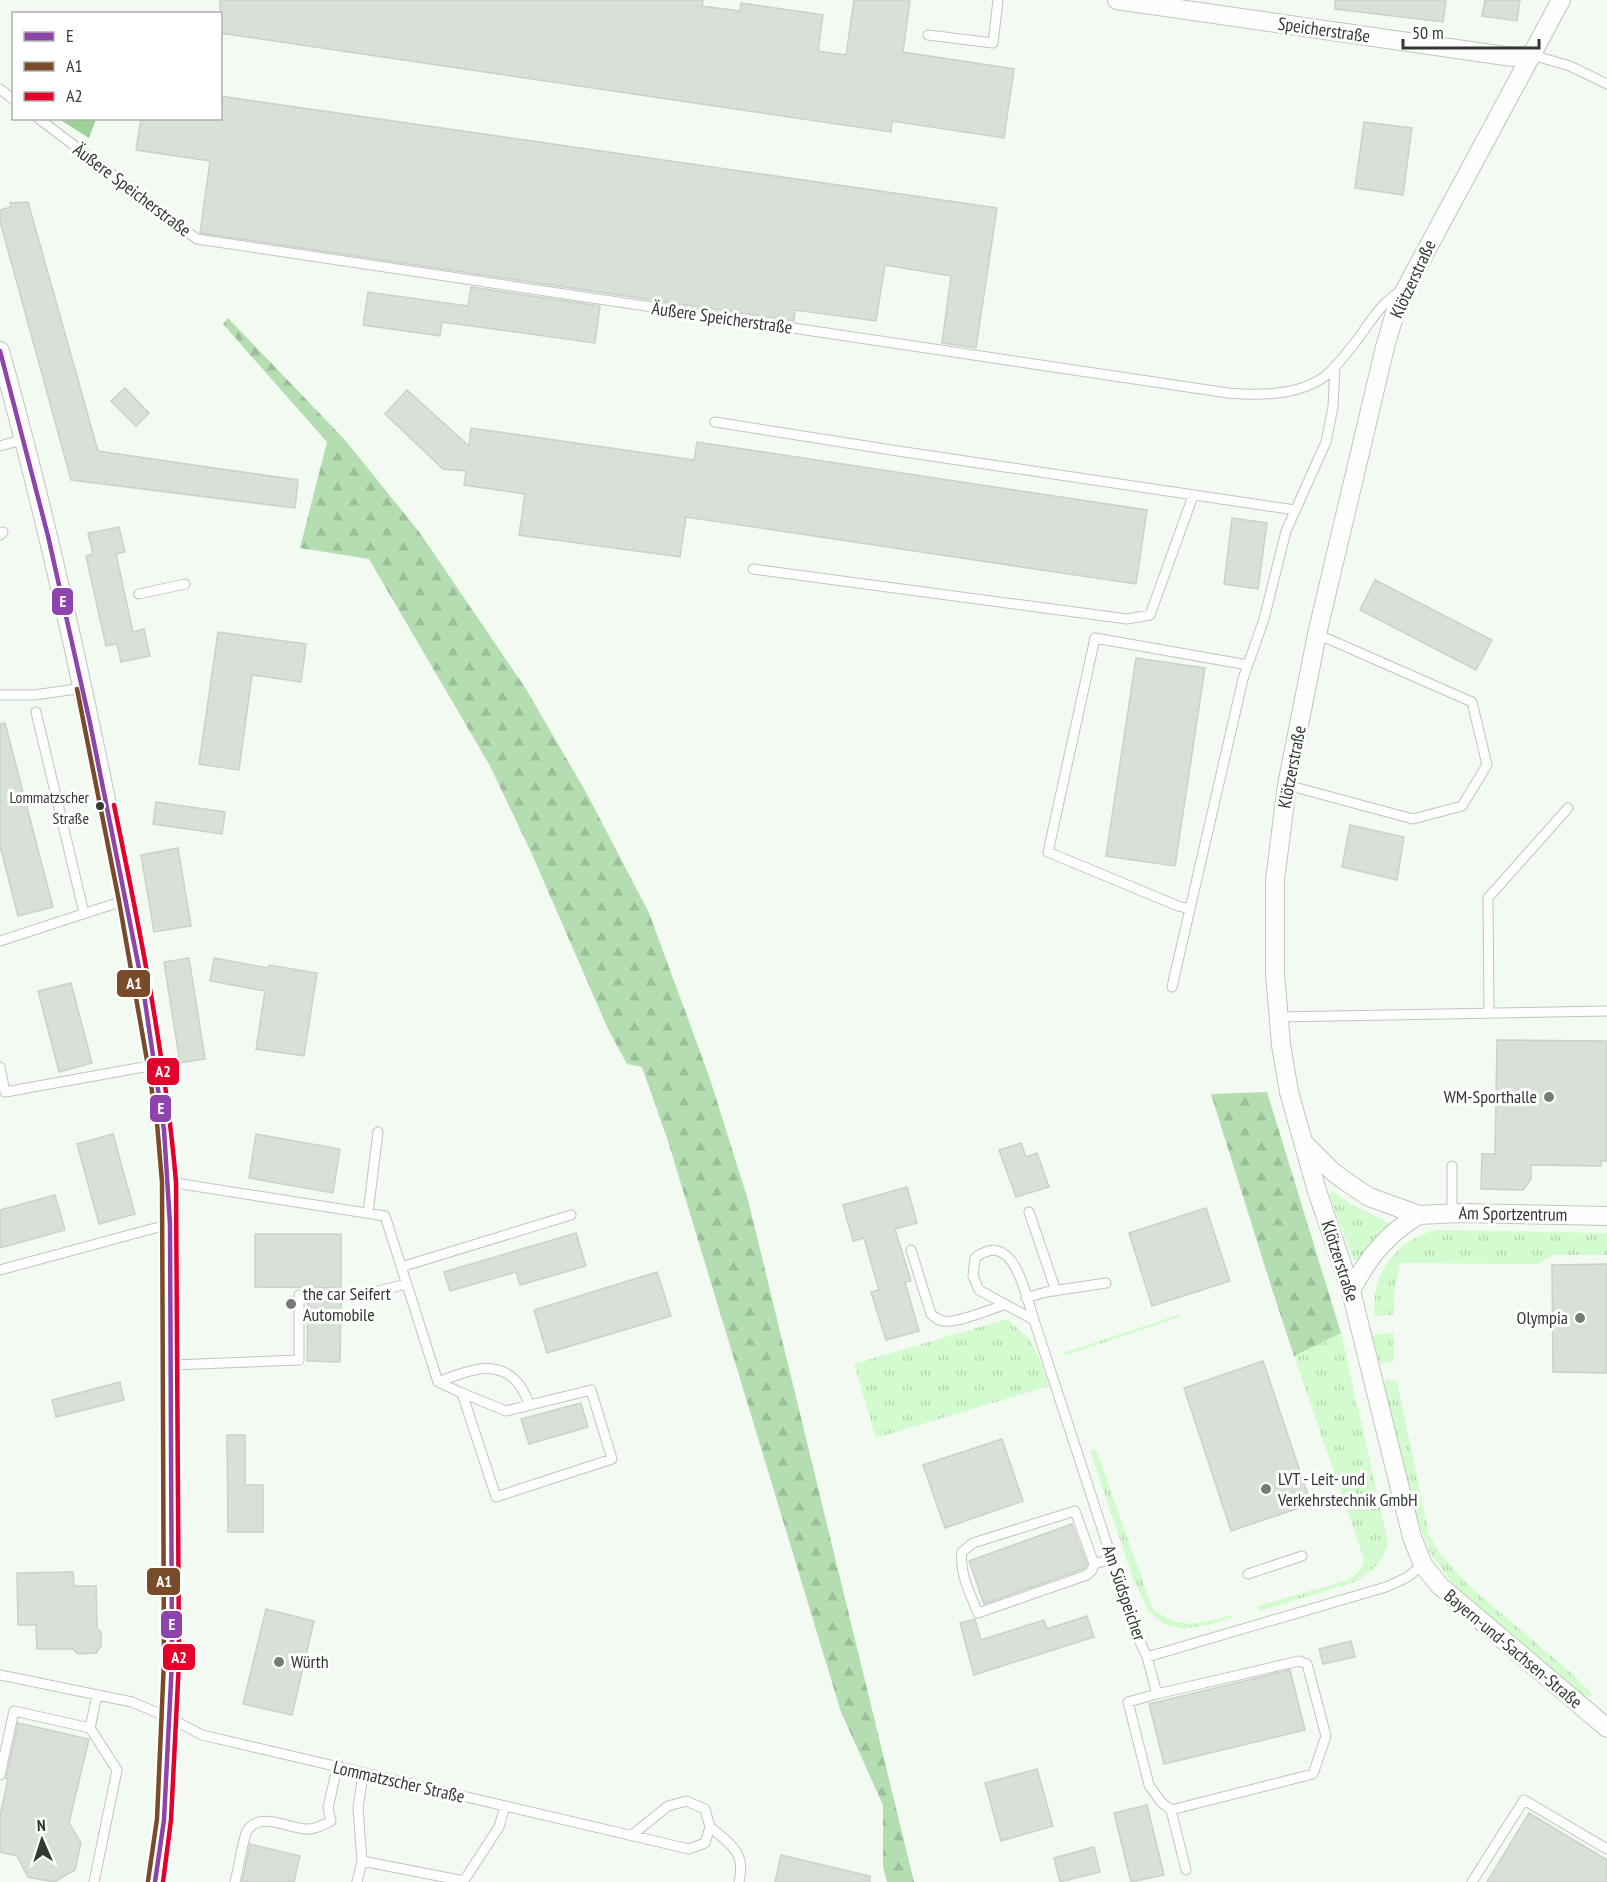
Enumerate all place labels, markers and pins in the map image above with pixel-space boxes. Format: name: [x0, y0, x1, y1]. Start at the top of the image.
place label: Lommatzscher Straße: [10, 787, 90, 828]
marker: Lommatzscher Straße: [94, 800, 106, 812]
place label: WM-Sporthalle: [1444, 1085, 1537, 1108]
marker: WM-Sporthalle: [1542, 1090, 1556, 1104]
place label: the car Seifert Automobile: [303, 1282, 391, 1326]
marker: the car Seifert Automobile: [284, 1297, 298, 1311]
place label: Olympia: [1517, 1306, 1568, 1329]
marker: Olympia: [1573, 1311, 1587, 1325]
place label: LVT - Leit- und Verkehrstechnik GmbH: [1277, 1467, 1418, 1511]
marker: LVT - Leit- und Verkehrstechnik GmbH: [1259, 1482, 1273, 1496]
place label: Würth: [291, 1650, 329, 1673]
marker: Würth: [272, 1655, 286, 1669]

